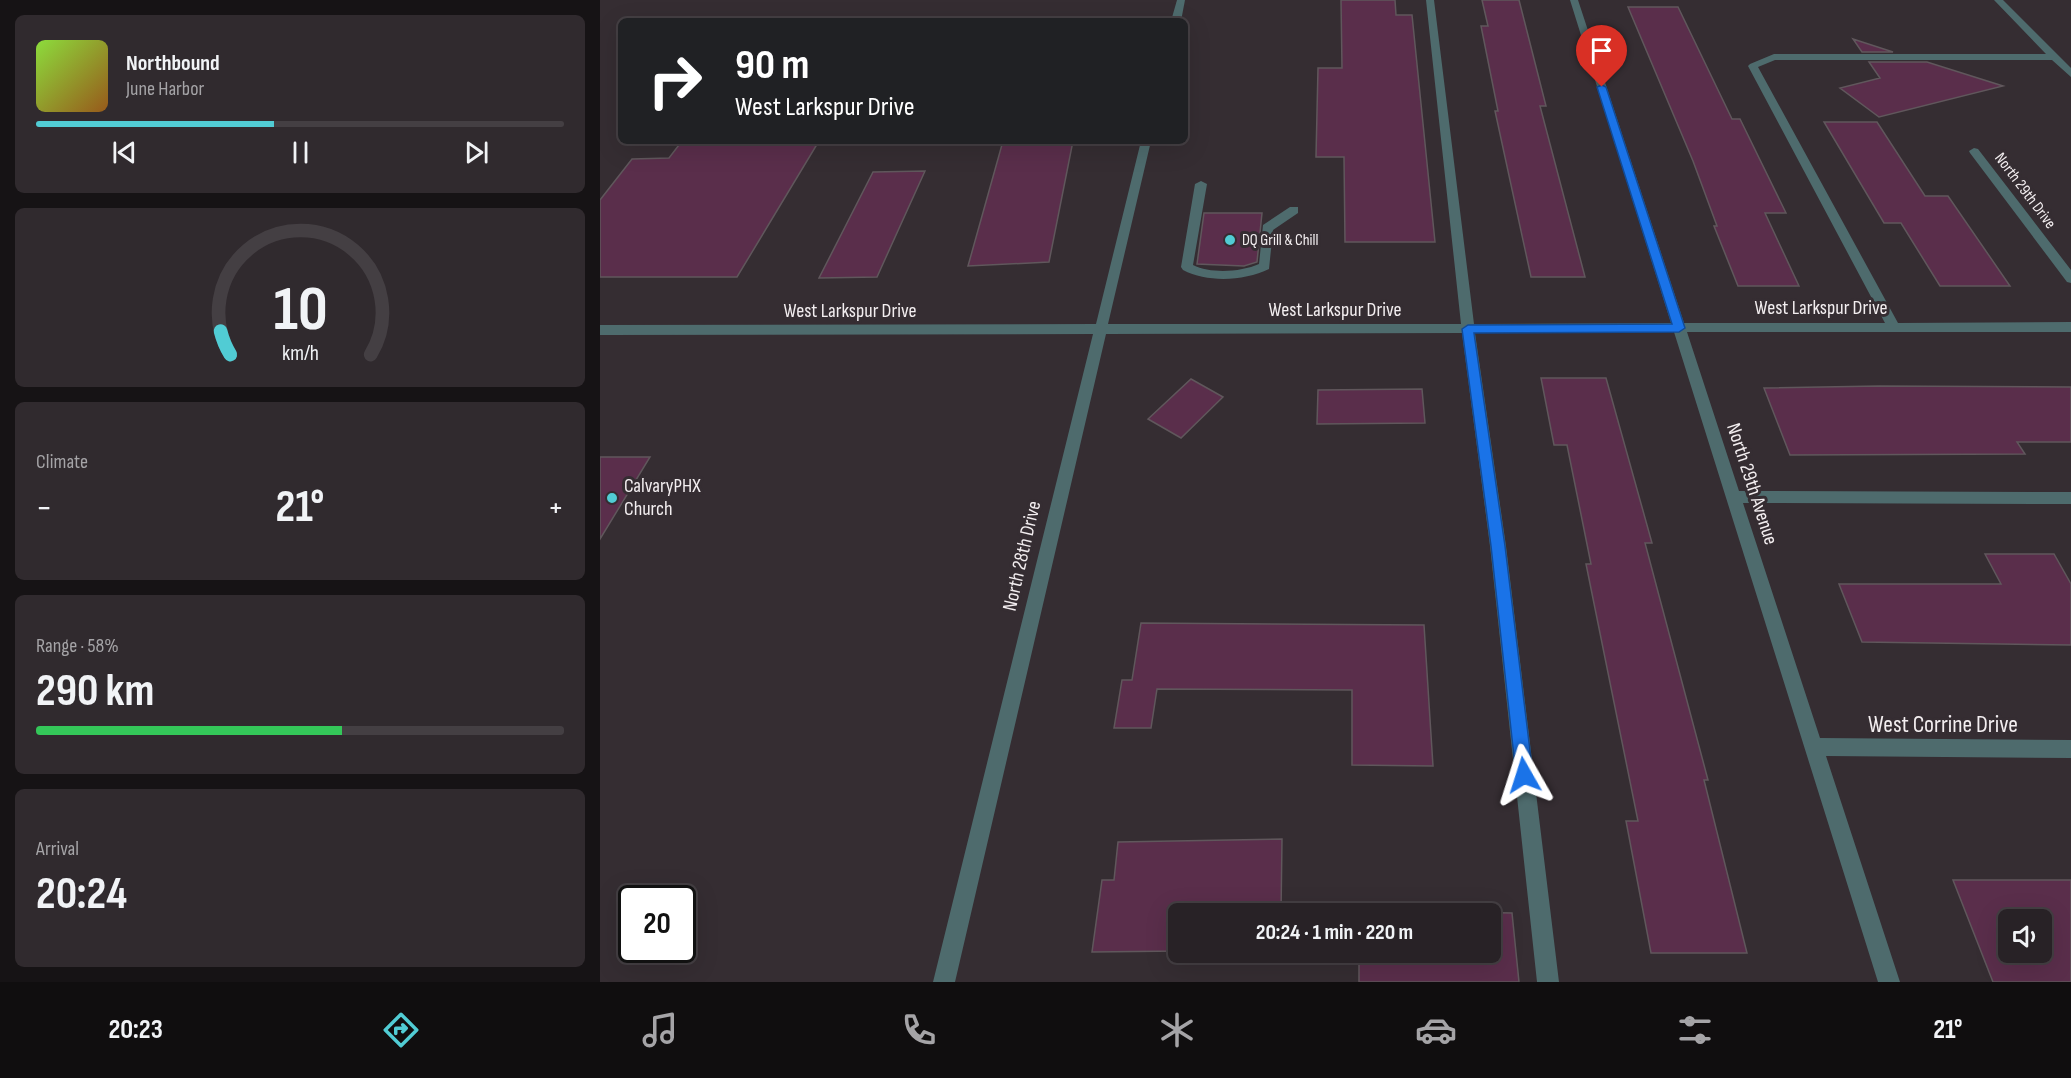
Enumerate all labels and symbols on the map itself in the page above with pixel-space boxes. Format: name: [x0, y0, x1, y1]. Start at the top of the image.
pin: [1576, 25, 1627, 87]
street label: North 29th Drive: [1990, 149, 2060, 233]
place label: DQ Grill & Chill: [1242, 231, 1319, 250]
marker: DQ Grill & Chill: [1223, 233, 1237, 247]
street label: West Larkspur Drive: [1754, 296, 1888, 320]
street label: West Larkspur Drive: [1268, 298, 1402, 322]
street label: West Larkspur Drive: [783, 299, 917, 323]
street label: North 29th Avenue: [1721, 420, 1783, 548]
place label: CalvaryPHX Church: [624, 474, 701, 521]
marker: CalvaryPHX Church: [605, 491, 619, 505]
street label: North 28th Drive: [998, 499, 1046, 613]
street label: West Corrine Drive: [1868, 710, 2018, 739]
position arrow: [1492, 743, 1556, 807]
speed limit sign: 20: [618, 885, 696, 963]

